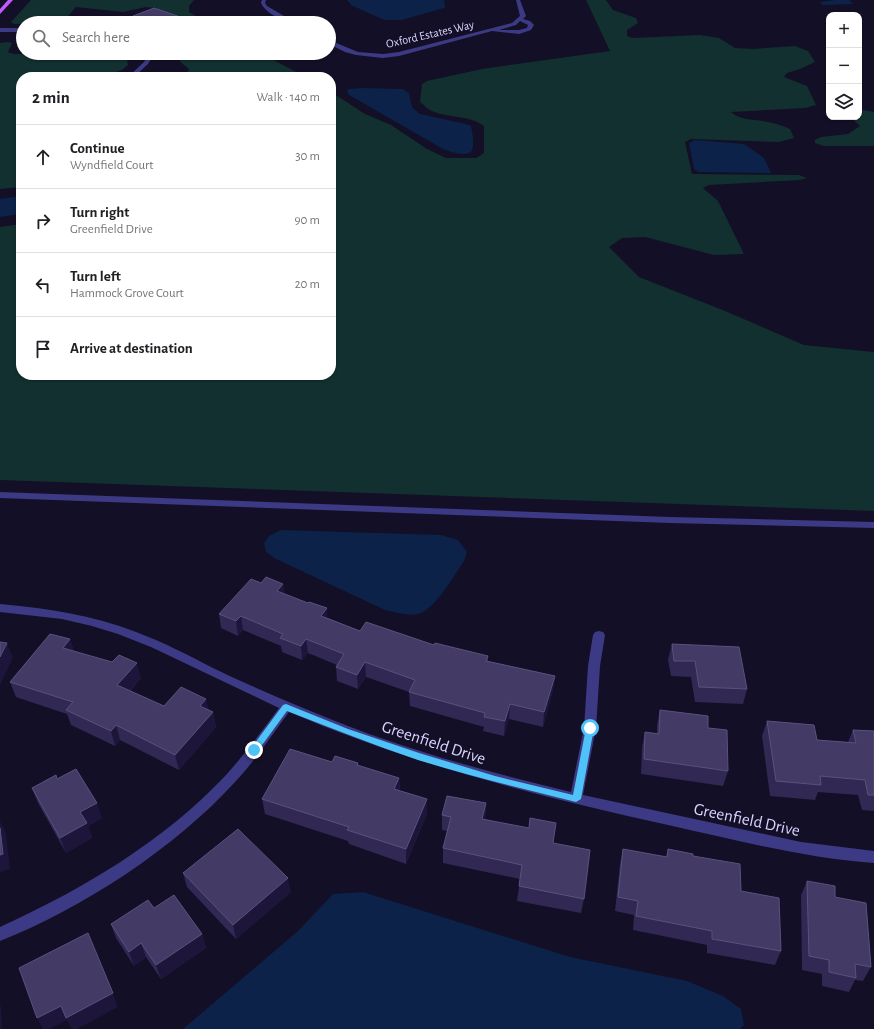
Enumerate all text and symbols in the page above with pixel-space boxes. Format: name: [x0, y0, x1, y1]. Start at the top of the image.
map controls: [826, 12, 862, 120]
button: +: [826, 12, 862, 48]
search box: [16, 16, 336, 60]
street label: Oxford Estates Way: [385, 18, 475, 51]
icon: search: [30, 27, 52, 49]
text: Search here: [62, 30, 130, 45]
button: −: [826, 48, 862, 84]
button: layers: [826, 84, 862, 120]
text: 2 min: [32, 89, 70, 106]
text: Walk · 140 m: [257, 91, 320, 104]
text: Continue: [70, 141, 125, 156]
icon: ahead: [32, 146, 54, 168]
text: 30 m: [295, 150, 320, 163]
text: Wyndfield Court: [70, 159, 153, 172]
text: Turn right: [70, 205, 129, 220]
icon: right: [32, 210, 54, 232]
text: 90 m: [294, 214, 320, 227]
text: Greenfield Drive: [70, 223, 153, 236]
text: Turn left: [70, 269, 121, 284]
icon: left: [32, 274, 54, 296]
text: 20 m: [295, 278, 320, 291]
text: Hammock Grove Court: [70, 287, 184, 300]
icon: arrive: [32, 338, 54, 360]
text: Arrive at destination: [70, 341, 193, 356]
street label: Greenfield Drive: [380, 718, 488, 767]
route start: [581, 719, 599, 737]
route end: [245, 741, 263, 759]
street label: Greenfield Drive: [692, 800, 802, 839]

